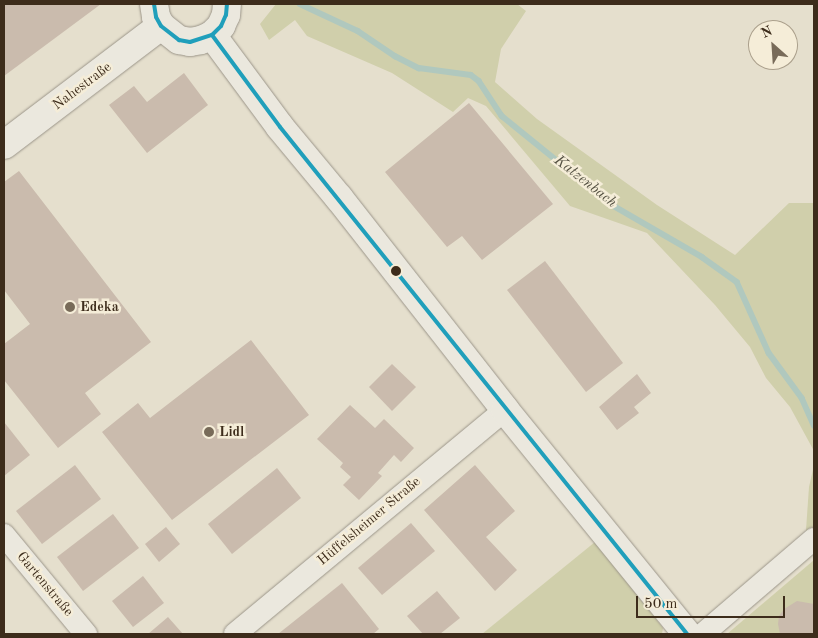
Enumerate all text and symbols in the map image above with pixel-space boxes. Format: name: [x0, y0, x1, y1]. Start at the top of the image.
north arrow: [748, 20, 798, 70]
text: N: [759, 24, 775, 41]
street label: Nahestraße: [49, 58, 115, 114]
water label: Katzenbach: [550, 152, 620, 212]
unlabelled marker: [391, 266, 401, 276]
place label: Edeka: [80, 299, 119, 315]
marker: Edeka: [64, 301, 76, 313]
place label: Lidl: [219, 424, 244, 440]
marker: Lidl: [203, 426, 215, 438]
street label: Hüffelsheimer Straße: [314, 473, 424, 569]
street label: Gartenstraße: [13, 548, 77, 620]
scale bar: [638, 586, 787, 618]
text: 50 m: [644, 597, 678, 612]

